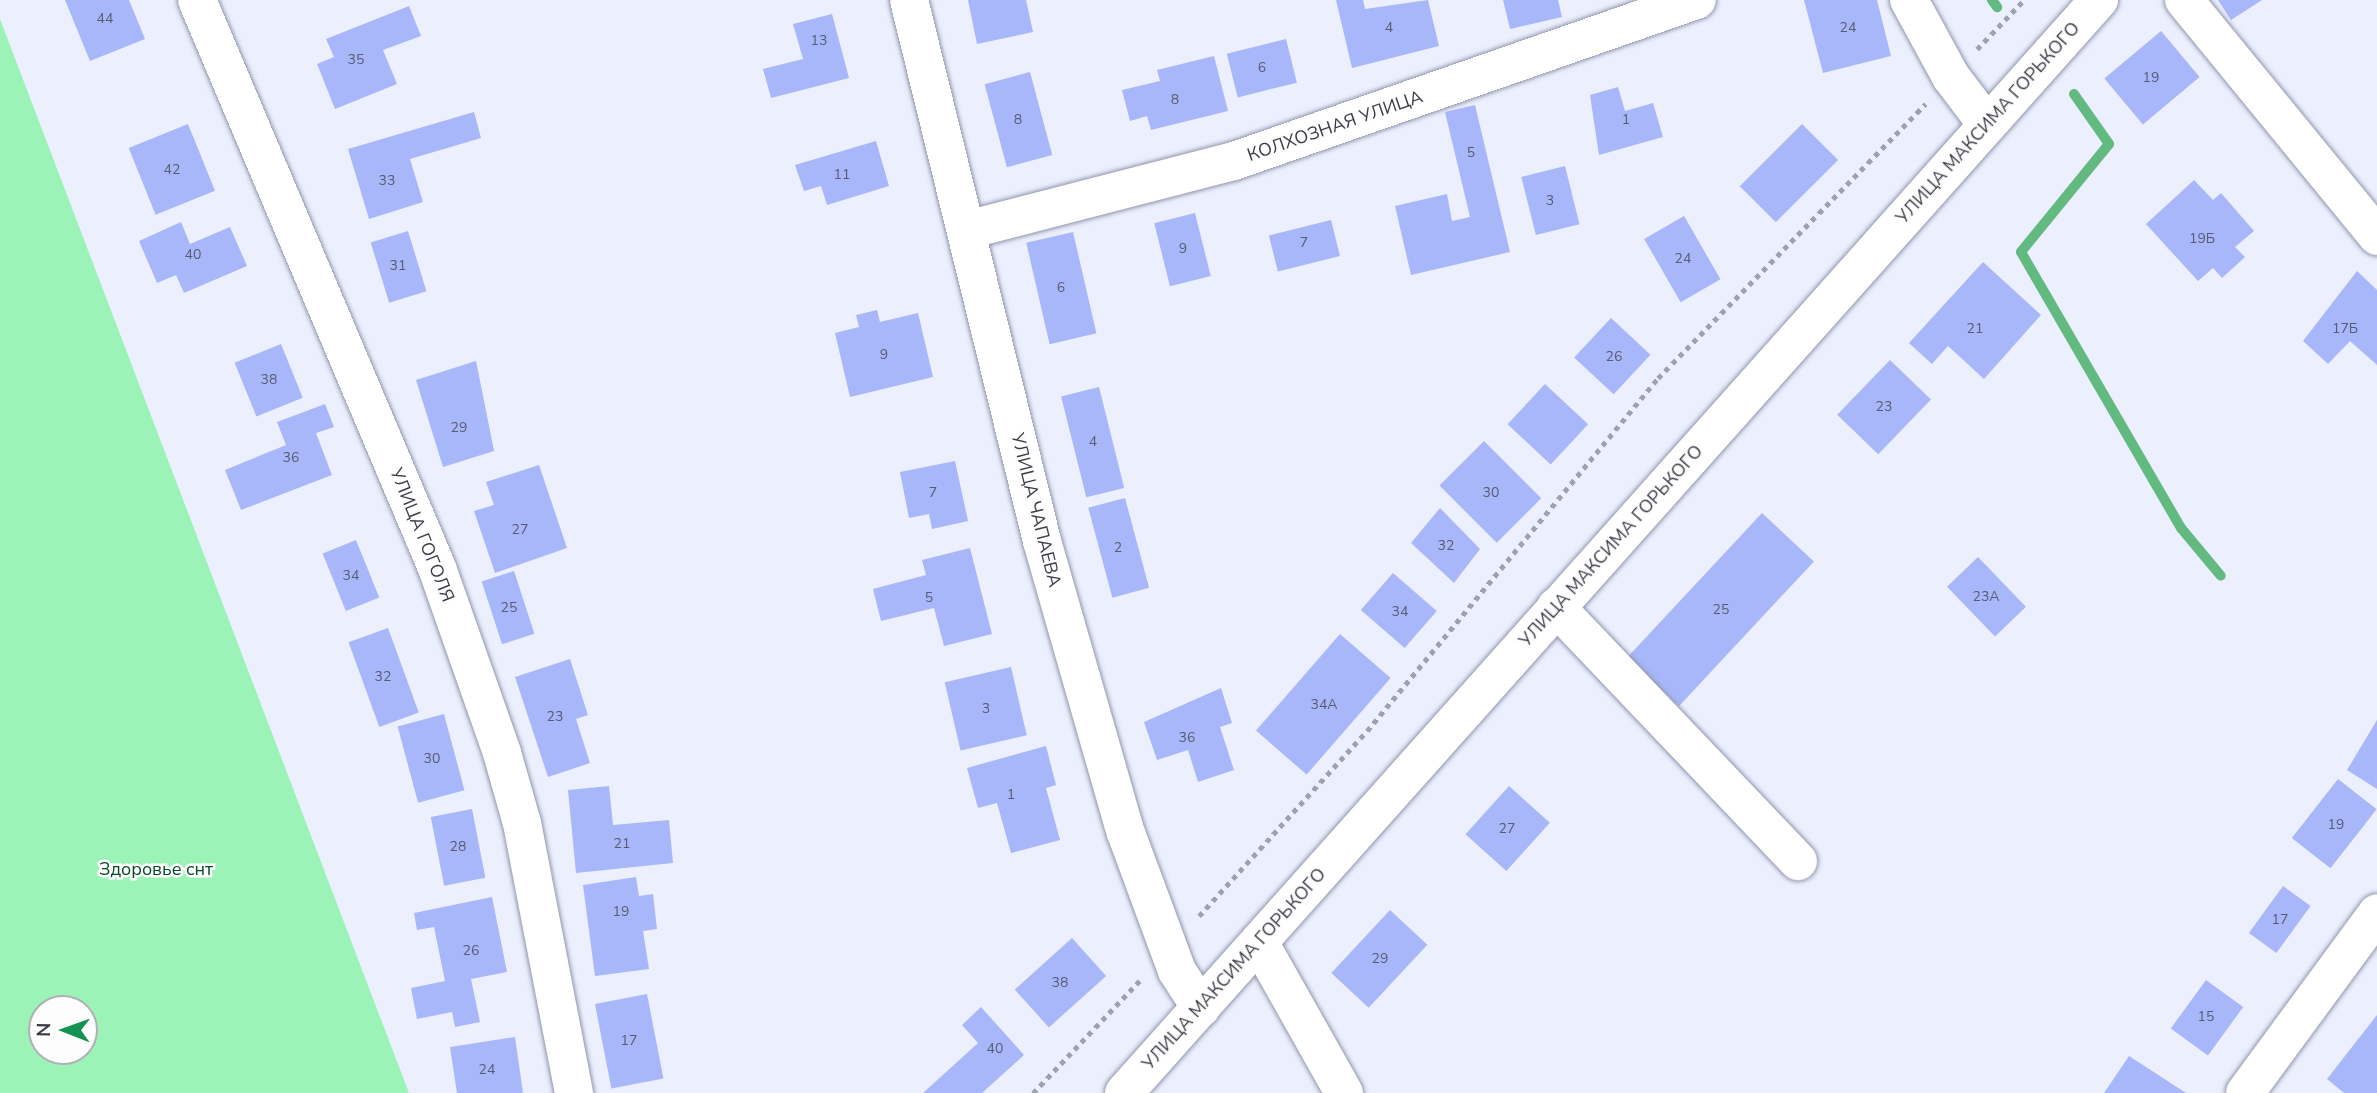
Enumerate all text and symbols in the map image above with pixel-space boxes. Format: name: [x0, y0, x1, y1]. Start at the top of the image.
house number: 44: [97, 11, 113, 27]
street label: УЛИЦА МАКСИМА ГОРЬКОГО: [1892, 18, 2084, 228]
house number: 4: [1385, 20, 1393, 36]
house number: 24: [1840, 20, 1856, 36]
house number: 13: [811, 33, 827, 49]
house number: 35: [348, 52, 364, 68]
house number: 6: [1258, 60, 1266, 76]
house number: 19: [2143, 70, 2159, 86]
street label: КОЛХОЗНАЯ УЛИЦА: [1244, 86, 1426, 166]
house number: 8: [1171, 92, 1179, 108]
house number: 8: [1014, 112, 1022, 128]
house number: 1: [1622, 112, 1630, 128]
house number: 5: [1467, 145, 1475, 161]
house number: 42: [164, 162, 180, 178]
house number: 11: [834, 167, 850, 183]
house number: 33: [379, 173, 395, 189]
house number: 3: [1546, 193, 1554, 209]
house number: 19Б: [2189, 231, 2215, 247]
house number: 7: [1300, 235, 1308, 251]
house number: 9: [1179, 241, 1187, 257]
house number: 40: [185, 247, 201, 263]
house number: 24: [1675, 251, 1691, 267]
house number: 31: [390, 258, 406, 274]
house number: 6: [1057, 280, 1065, 296]
house number: 21: [1967, 321, 1983, 337]
house number: 17Б: [2332, 321, 2358, 337]
house number: 9: [880, 347, 888, 363]
house number: 26: [1606, 349, 1622, 365]
house number: 38: [261, 372, 277, 388]
house number: 23: [1876, 399, 1892, 415]
house number: 29: [451, 420, 467, 436]
street label: УЛИЦА ЧАПАЕВА: [1006, 431, 1066, 589]
house number: 4: [1089, 434, 1097, 450]
street label: УЛИЦА МАКСИМА ГОРЬКОГО: [1515, 441, 1707, 651]
house number: 36: [283, 450, 299, 466]
street label: УЛИЦА ГОГОЛЯ: [385, 465, 459, 605]
house number: 7: [929, 485, 937, 501]
house number: 30: [1483, 485, 1499, 501]
house number: 27: [512, 522, 528, 538]
house number: 32: [1438, 538, 1454, 554]
house number: 2: [1114, 540, 1122, 556]
house number: 34: [343, 568, 359, 584]
house number: 23А: [1972, 589, 2000, 605]
house number: 5: [925, 590, 933, 606]
house number: 25: [501, 600, 517, 616]
house number: 25: [1713, 602, 1729, 618]
house number: 34: [1392, 604, 1408, 620]
house number: 32: [375, 669, 391, 685]
house number: 34А: [1310, 697, 1338, 713]
house number: 3: [982, 701, 990, 717]
house number: 23: [547, 709, 563, 725]
house number: 36: [1179, 730, 1195, 746]
house number: 30: [424, 751, 440, 767]
house number: 1: [1007, 787, 1015, 803]
house number: 19: [2328, 817, 2344, 833]
house number: 27: [1499, 821, 1515, 837]
house number: 21: [614, 836, 630, 852]
house number: 28: [450, 839, 466, 855]
park label: Здоровье снт: [99, 858, 213, 880]
street label: УЛИЦА МАКСИМА ГОРЬКОГО: [1138, 864, 1330, 1074]
house number: 19: [613, 904, 629, 920]
house number: 17: [2272, 912, 2288, 928]
house number: 26: [463, 943, 479, 959]
house number: 29: [1372, 951, 1388, 967]
house number: 38: [1052, 975, 1068, 991]
north arrow: [28, 995, 98, 1065]
house number: 15: [2198, 1009, 2214, 1025]
text: N: [31, 1022, 57, 1037]
house number: 17: [621, 1033, 637, 1049]
house number: 40: [987, 1041, 1003, 1057]
house number: 24: [479, 1062, 495, 1078]

